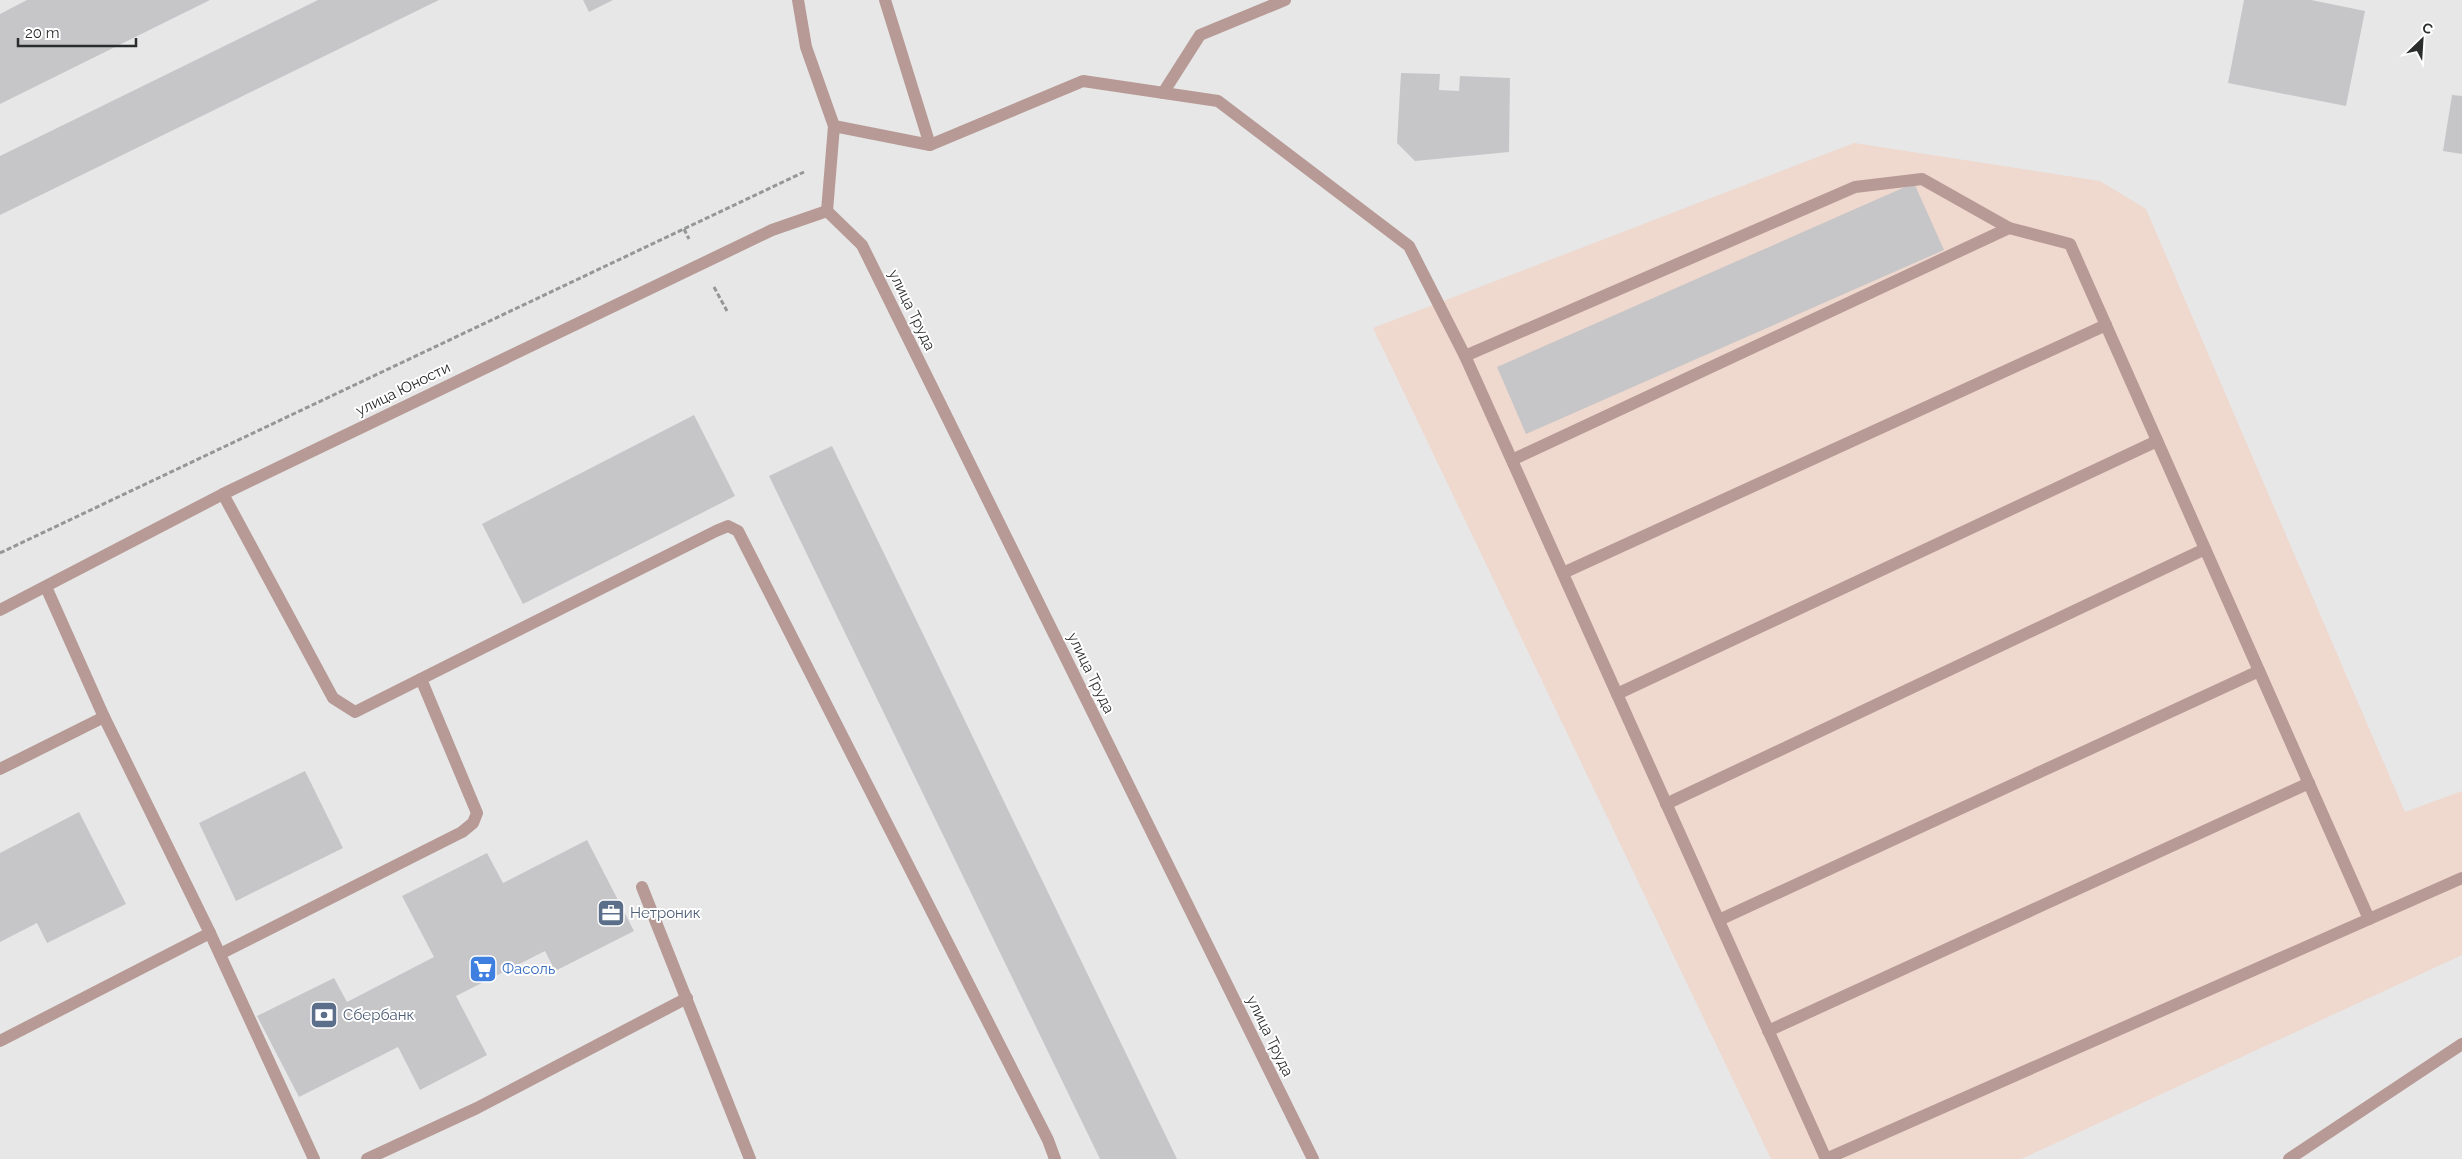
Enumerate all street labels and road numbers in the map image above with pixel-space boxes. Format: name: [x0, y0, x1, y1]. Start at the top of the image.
street label: улица Труда: [885, 267, 939, 353]
street label: улица Юности: [353, 358, 453, 420]
street label: улица Труда: [1064, 630, 1118, 716]
street label: улица Труда: [1243, 993, 1297, 1079]

